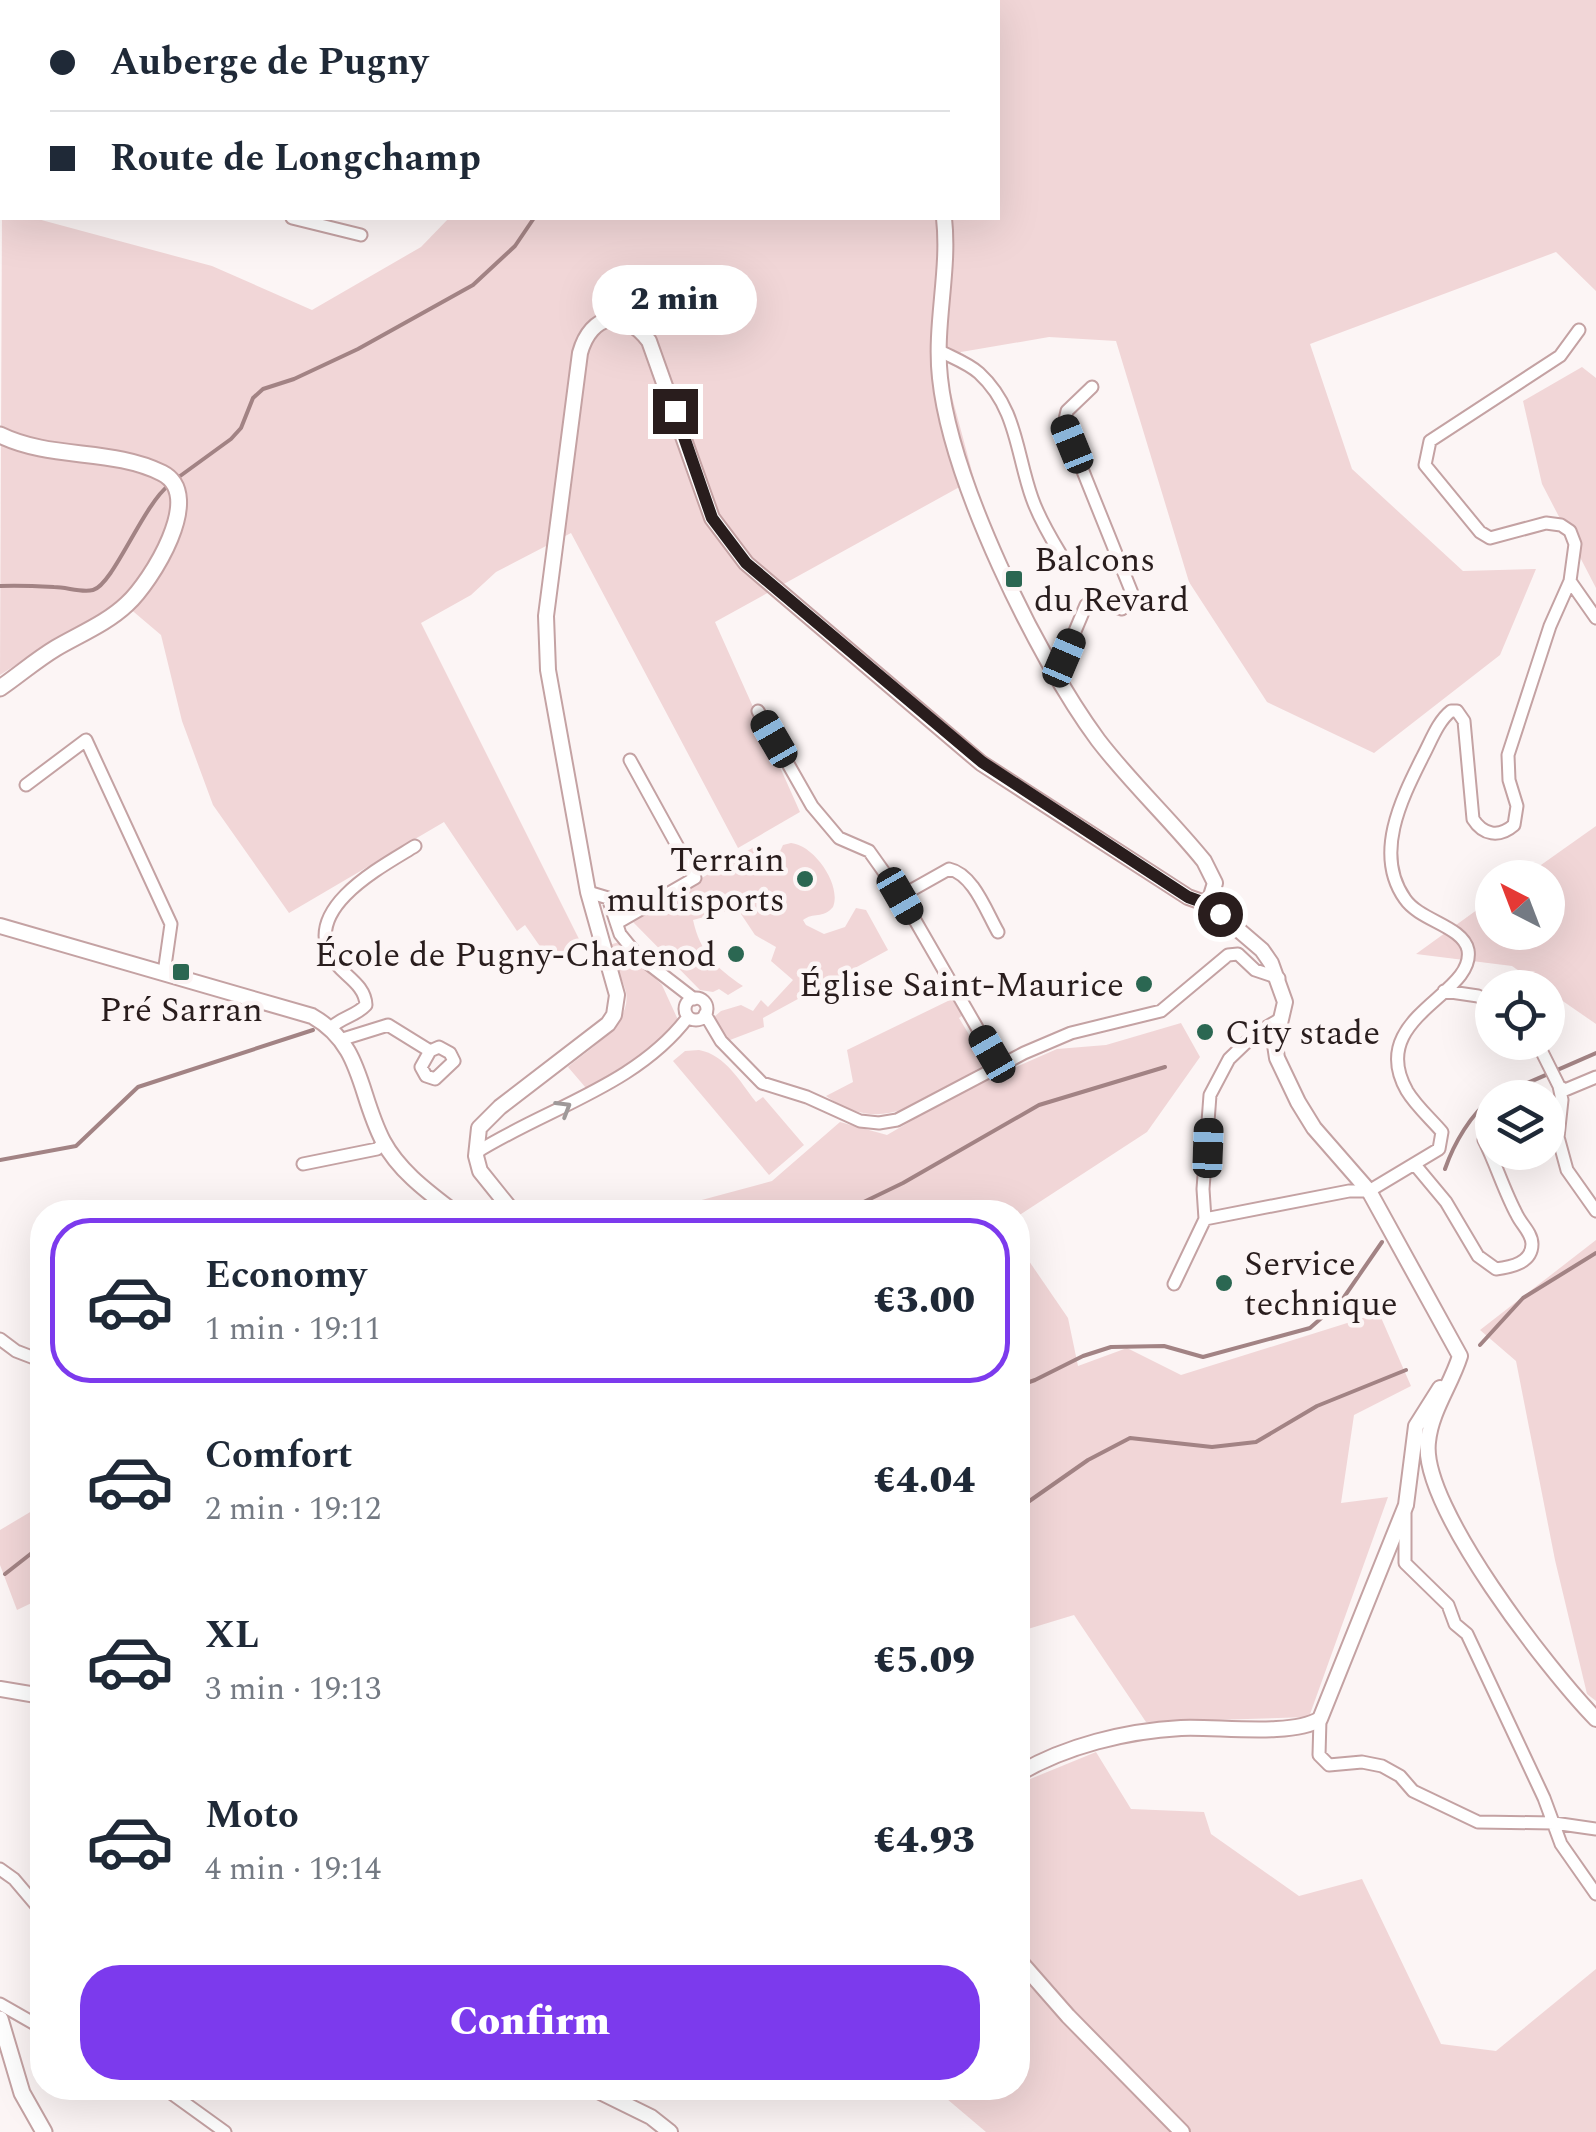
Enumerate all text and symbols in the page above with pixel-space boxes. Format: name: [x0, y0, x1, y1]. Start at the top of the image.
text: Auberge de Pugny: [110, 34, 428, 92]
text: Route de Longchamp: [110, 130, 481, 188]
callout: 2 min: [592, 266, 758, 336]
text: 2 min: [630, 275, 719, 324]
route end: [653, 389, 698, 434]
car: [1047, 411, 1097, 477]
place label: Balcons du Revard: [1034, 534, 1189, 627]
marker: Balcons du Revard: [1003, 568, 1025, 590]
car: [1038, 625, 1090, 691]
car: [746, 706, 802, 772]
place label: Terrain multisports: [606, 834, 785, 927]
north arrow: [1475, 860, 1565, 950]
map controls: [1475, 860, 1565, 1170]
car: [872, 863, 928, 929]
marker: Terrain multisports: [794, 868, 816, 890]
route start: [1198, 892, 1243, 937]
place label: École de Pugny-Chatenod: [315, 929, 716, 982]
marker: École de Pugny-Chatenod: [725, 943, 747, 965]
place label: Église Saint-Maurice: [799, 959, 1124, 1012]
marker: Pré Sarran: [170, 961, 192, 983]
button: locate: [1475, 970, 1565, 1060]
marker: Église Saint-Maurice: [1133, 973, 1155, 995]
place label: Pré Sarran: [99, 984, 263, 1037]
place label: City stade: [1225, 1007, 1380, 1060]
car: [964, 1021, 1020, 1087]
marker: City stade: [1194, 1021, 1216, 1043]
button: layers: [1475, 1080, 1565, 1170]
one-way arrow: [553, 1101, 571, 1120]
car: [1192, 1117, 1224, 1179]
place label: Service technique: [1244, 1238, 1398, 1331]
text: Economy: [205, 1247, 366, 1305]
icon: car: [85, 1256, 175, 1346]
text: €3.00: [873, 1272, 975, 1330]
marker: Service technique: [1213, 1272, 1235, 1294]
text: 1 min · 19:11: [205, 1305, 381, 1354]
text: Comfort: [205, 1427, 352, 1485]
icon: car: [85, 1436, 175, 1526]
text: €4.04: [873, 1452, 975, 1510]
text: 2 min · 19:12: [205, 1485, 381, 1534]
text: XL: [205, 1607, 259, 1665]
icon: car: [85, 1616, 175, 1706]
text: €5.09: [873, 1632, 975, 1690]
text: 3 min · 19:13: [205, 1665, 381, 1714]
text: Moto: [205, 1787, 299, 1845]
icon: car: [85, 1796, 175, 1886]
text: €4.93: [873, 1812, 975, 1870]
text: 4 min · 19:14: [205, 1845, 381, 1894]
button: Confirm: [80, 1965, 980, 2080]

